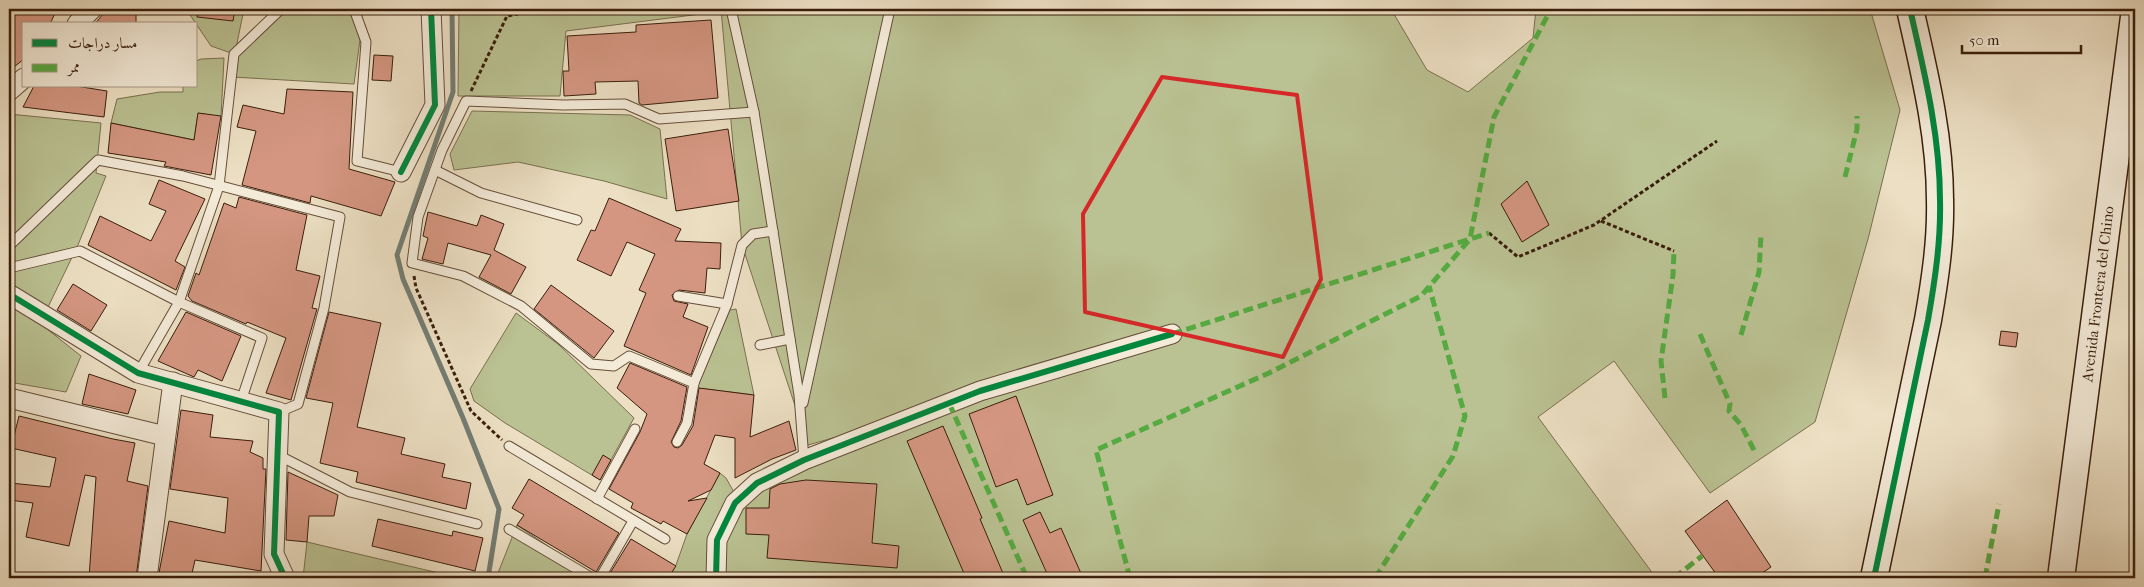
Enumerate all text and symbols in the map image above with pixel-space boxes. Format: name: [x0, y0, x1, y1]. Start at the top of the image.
legend: [22, 22, 198, 88]
scale bar: [1962, 22, 2080, 54]
text: 50 m: [1969, 31, 2000, 49]
text: مسار دراجات: [68, 34, 137, 52]
text: ممر: [66, 58, 80, 77]
street label: Avenida Frontera del Chino: [2078, 205, 2118, 384]

